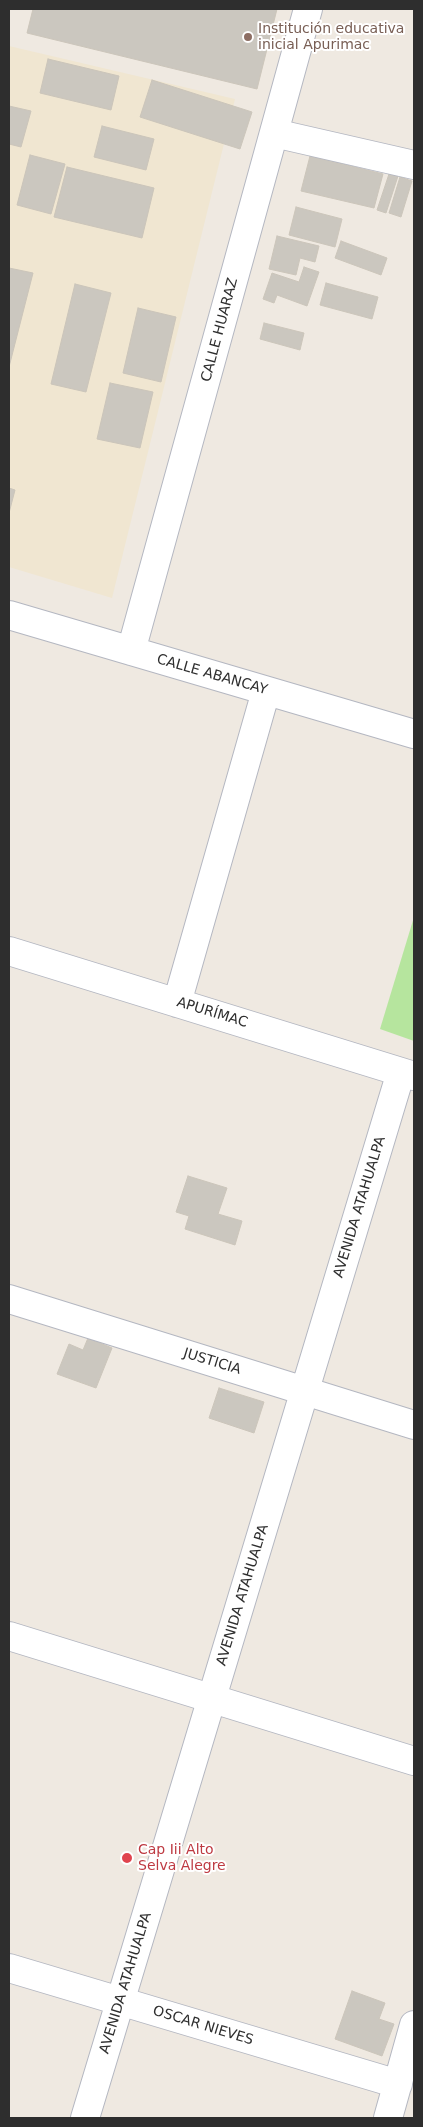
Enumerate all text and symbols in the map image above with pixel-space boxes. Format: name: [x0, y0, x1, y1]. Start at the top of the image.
place label: Institución educativa inicial Apurimac: [258, 21, 404, 54]
marker: Institución educativa inicial Apurimac: [242, 31, 254, 43]
street label: CALLE HUARAZ: [198, 276, 242, 384]
street label: CALLE ABANCAY: [155, 651, 269, 699]
street label: APURÍMAC: [174, 994, 250, 1032]
street label: AVENIDA ATAHUALPA: [330, 1134, 390, 1280]
street label: JUSTICIA: [181, 1345, 243, 1379]
street label: AVENIDA ATAHUALPA: [213, 1522, 273, 1668]
place label: Cap Iii Alto Selva Alegre: [138, 1842, 226, 1874]
marker: Cap Iii Alto Selva Alegre: [120, 1851, 134, 1865]
street label: AVENIDA ATAHUALPA: [96, 1910, 156, 2056]
street label: OSCAR NIEVES: [151, 2003, 255, 2049]

